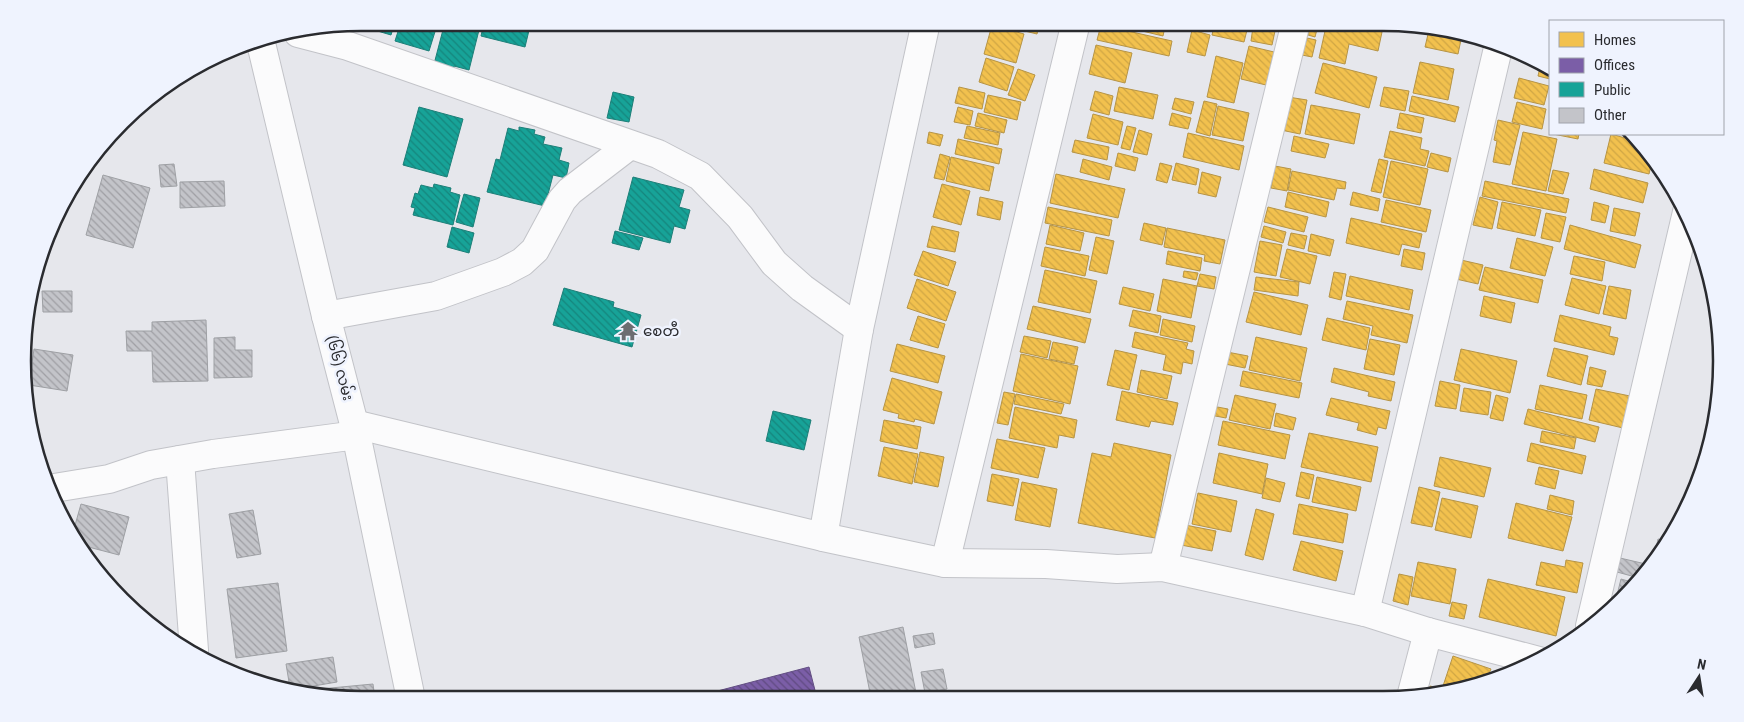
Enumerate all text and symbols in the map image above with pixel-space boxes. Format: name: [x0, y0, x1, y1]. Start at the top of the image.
legend: [1549, 20, 1724, 135]
text: Homes: [1594, 31, 1636, 49]
text: Offices: [1594, 56, 1635, 74]
text: Public: [1594, 81, 1631, 99]
text: Other: [1594, 106, 1627, 124]
temple icon: စေတီ: [617, 320, 639, 342]
place label: စေတီ: [643, 321, 679, 340]
street label: (၆၆) လမ်း: [323, 333, 358, 403]
north arrow: [1674, 652, 1724, 702]
text: N: [1696, 656, 1708, 673]

